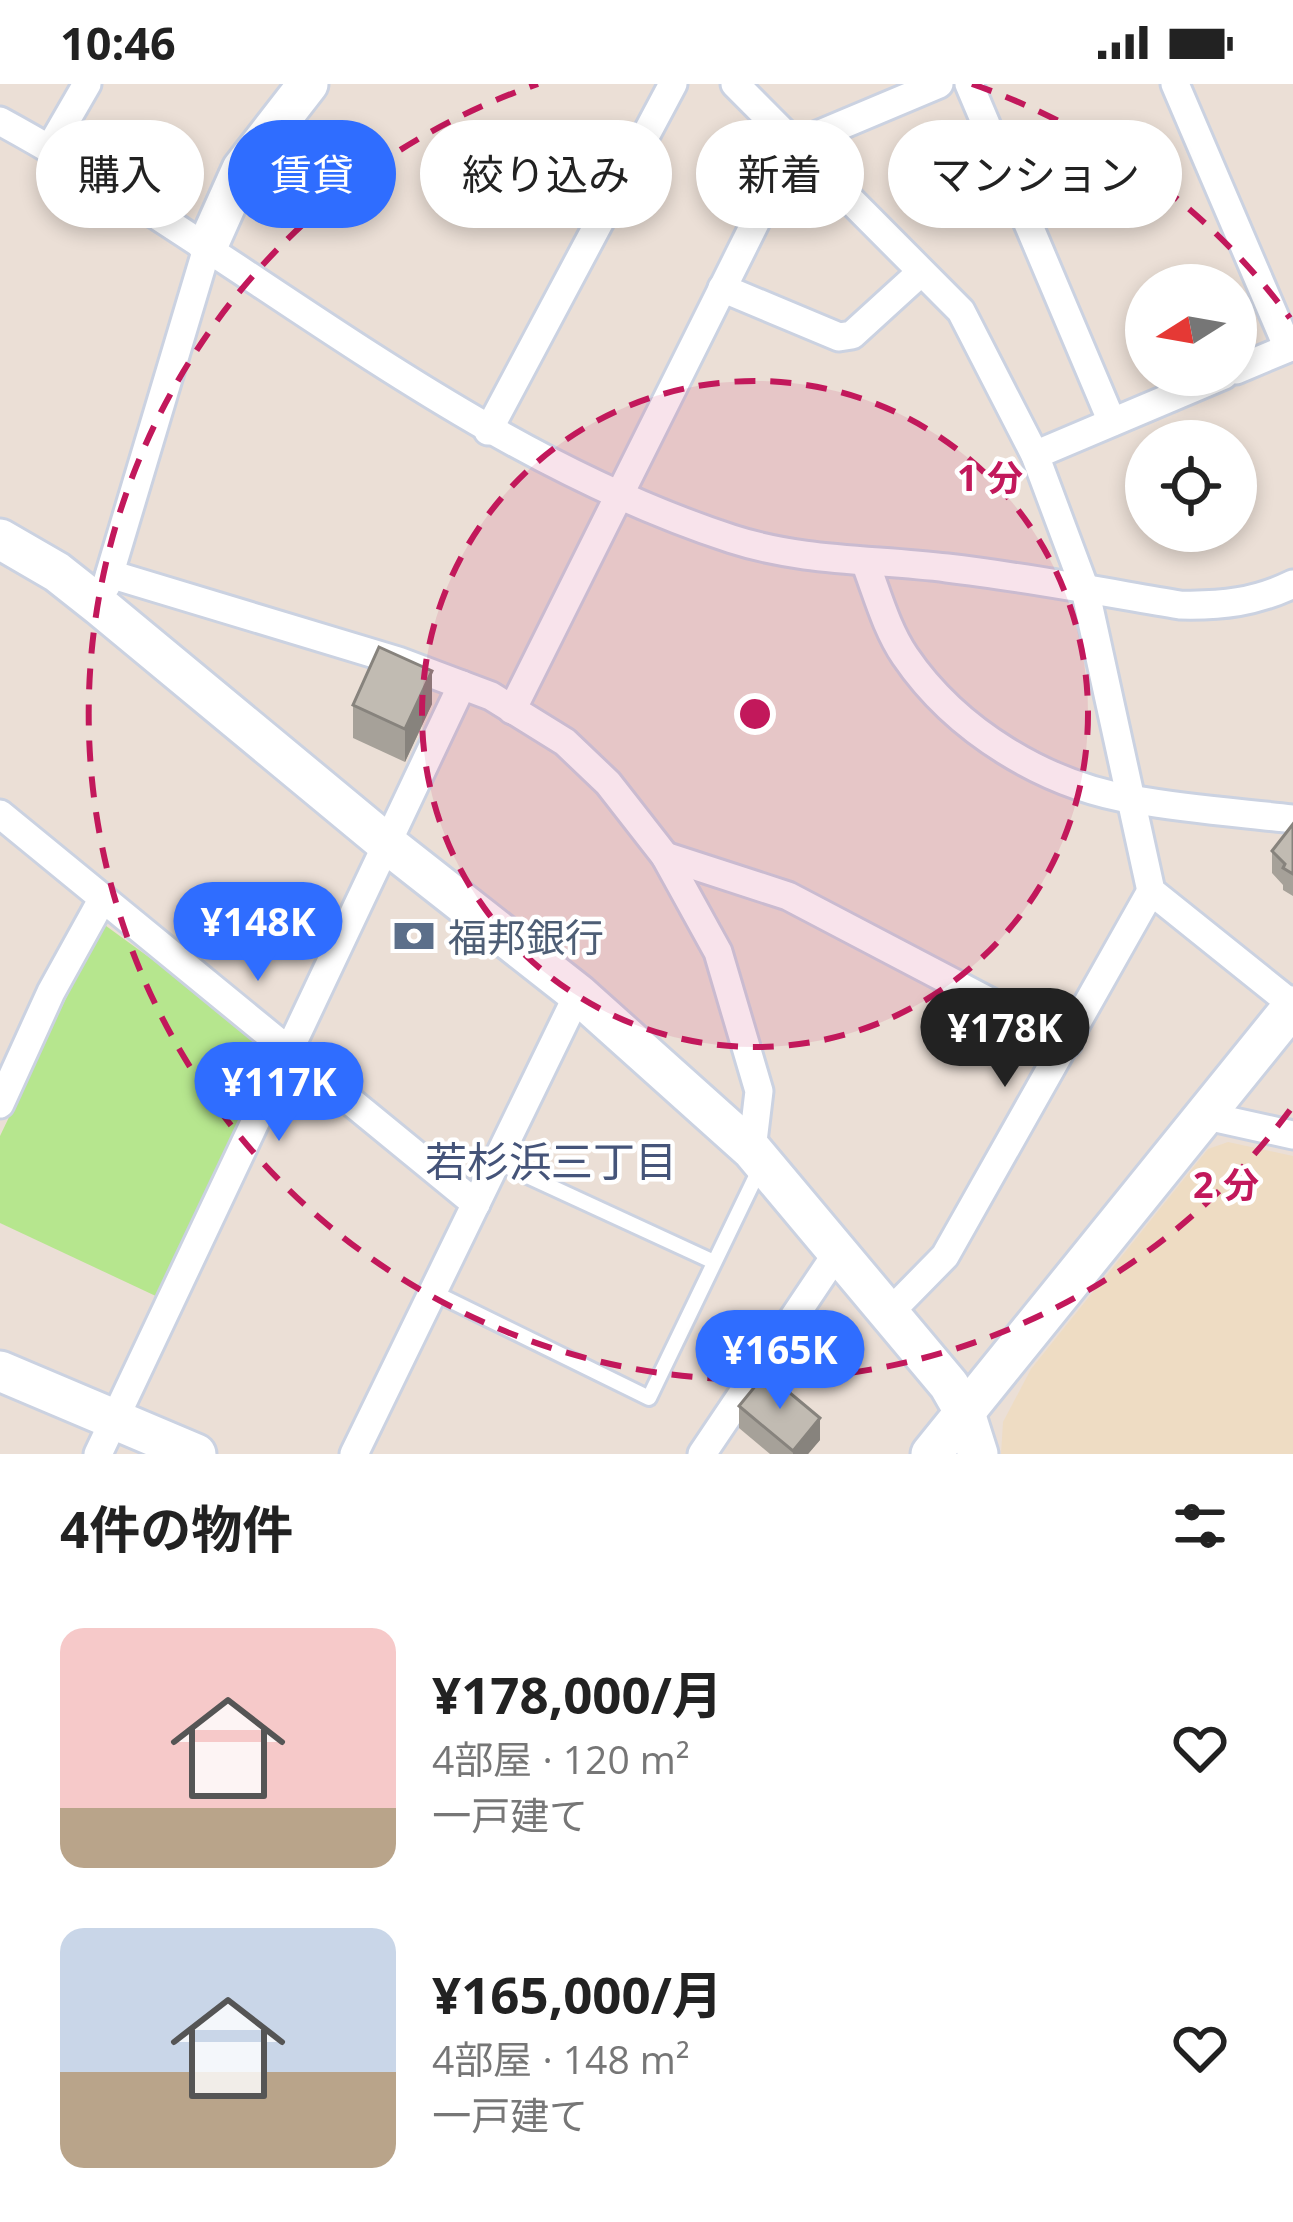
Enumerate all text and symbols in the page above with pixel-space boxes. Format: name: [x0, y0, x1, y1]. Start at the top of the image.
text: 10:46: [60, 12, 176, 73]
chip: 購入: [36, 120, 204, 228]
chip: 賃貸: [228, 120, 396, 228]
chip: 絞り込み: [420, 120, 672, 228]
chip: 新着: [696, 120, 864, 228]
chip: マンション: [888, 120, 1182, 228]
north arrow: [1125, 264, 1257, 396]
map controls: [1125, 264, 1257, 552]
button: locate: [1125, 420, 1257, 552]
text: 1 分: [957, 453, 1023, 502]
centre of rings: [734, 693, 776, 735]
pin: ¥148K: [174, 882, 342, 984]
text: ¥148K: [200, 894, 316, 947]
place label: 福邦銀行: [448, 910, 604, 963]
bank icon: 福邦銀行: [391, 913, 437, 959]
pin: ¥178K: [921, 988, 1089, 1090]
text: ¥178K: [947, 1000, 1063, 1053]
pin: ¥117K: [195, 1042, 363, 1144]
text: ¥117K: [221, 1054, 337, 1107]
district label: 若杉浜三丁目: [425, 1132, 677, 1189]
text: 2 分: [1193, 1160, 1259, 1209]
pin: ¥165K: [696, 1310, 864, 1412]
text: ¥165K: [722, 1322, 838, 1375]
text: 4件の物件: [60, 1493, 293, 1563]
icon: filters: [1167, 1493, 1233, 1559]
text: ¥178,000/月: [432, 1659, 723, 1729]
icon: home: [156, 1676, 300, 1820]
icon: heart: [1167, 1715, 1233, 1781]
text: 4部屋 · 120 m²: [432, 1732, 690, 1785]
text: 一戸建て: [432, 1788, 588, 1841]
text: ¥165,000/月: [432, 1959, 723, 2029]
icon: home: [156, 1976, 300, 2120]
icon: heart: [1167, 2015, 1233, 2081]
text: 4部屋 · 148 m²: [432, 2032, 690, 2085]
text: 一戸建て: [432, 2088, 588, 2141]

